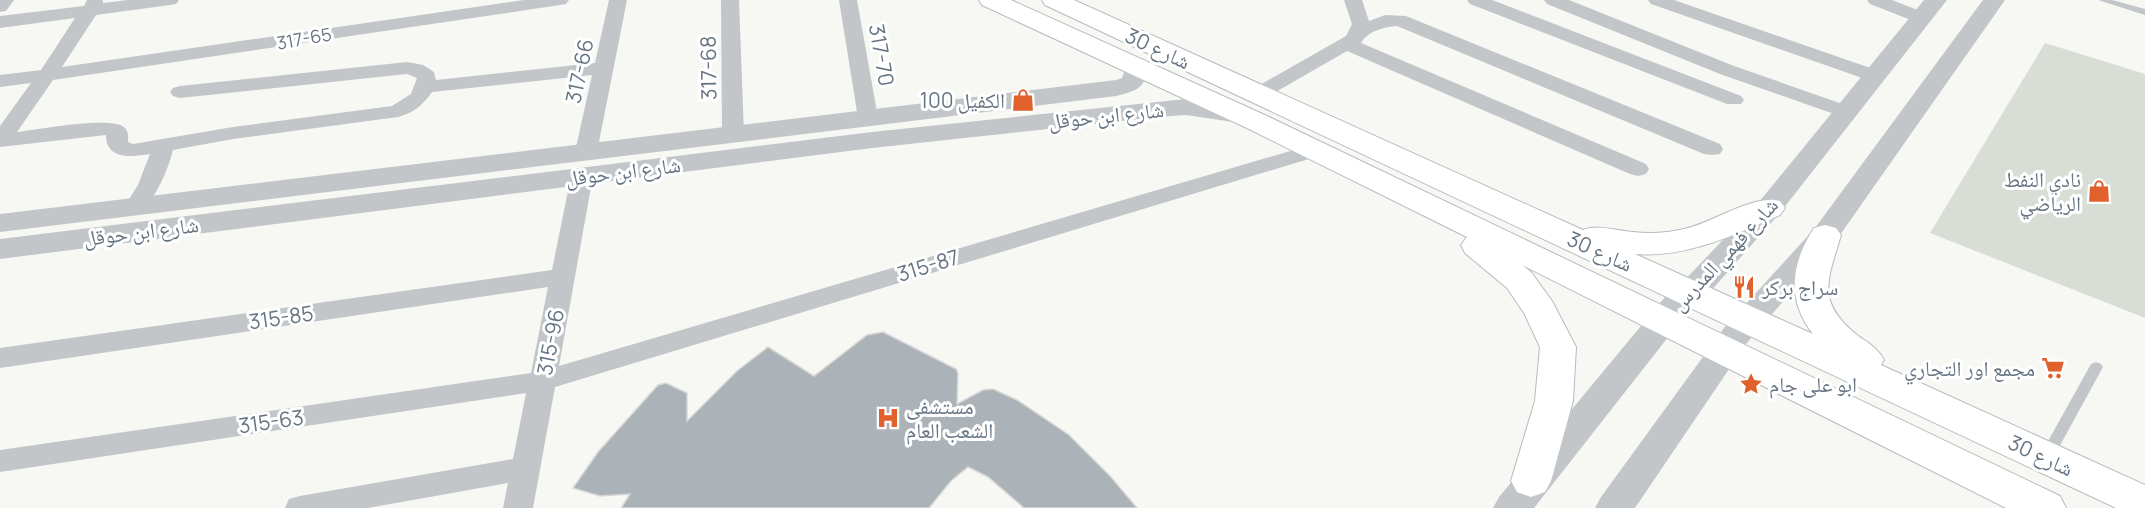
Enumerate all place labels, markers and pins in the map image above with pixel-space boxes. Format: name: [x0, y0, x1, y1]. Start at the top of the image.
place label: الكفيل 100: [920, 86, 1005, 114]
shop icon: الكفيل 100: [1010, 87, 1036, 113]
place label: نادي النفط الرياضي: [2004, 165, 2081, 220]
shop icon: نادي النفط الرياضي: [2086, 178, 2112, 204]
place label: سراج بركر: [1761, 273, 1838, 301]
restaurant icon: سراج بركر: [1731, 274, 1757, 300]
place label: مجمع اور التجاري: [1904, 354, 2035, 385]
supermarket icon: مجمع اور التجاري: [2040, 355, 2066, 381]
place label: ابو علی جام: [1769, 370, 1857, 399]
place icon: ابو علی جام: [1738, 371, 1764, 397]
place label: مستشفى الشعب العام: [906, 392, 993, 445]
hospital icon: مستشفى الشعب العام: [875, 405, 901, 431]

